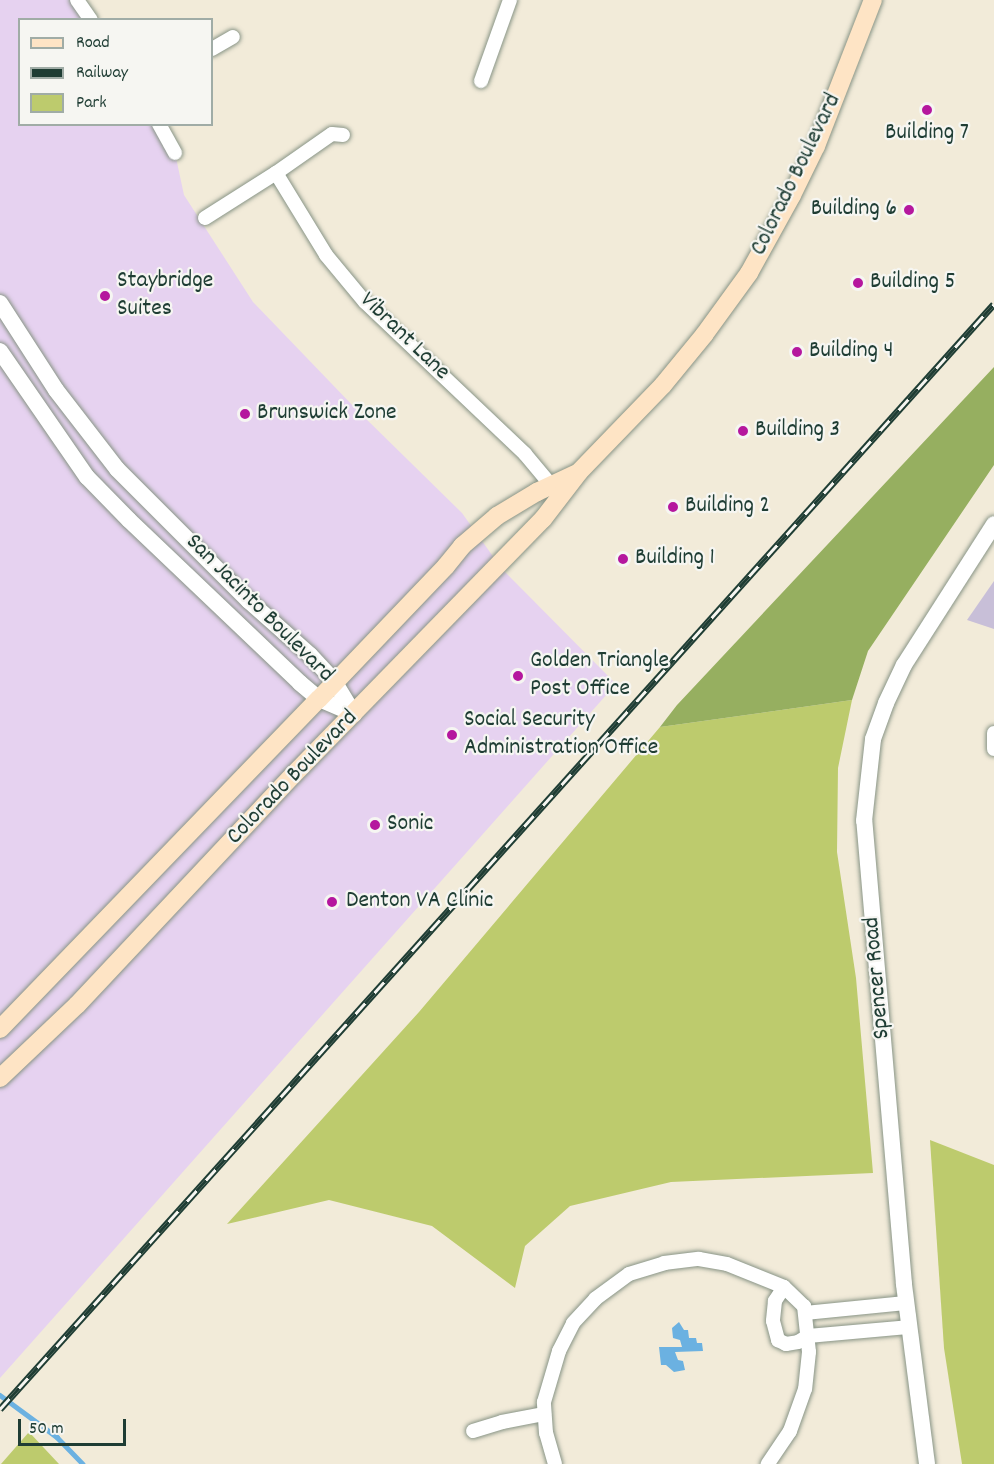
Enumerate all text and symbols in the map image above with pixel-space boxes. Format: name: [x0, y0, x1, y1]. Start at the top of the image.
legend: [18, 18, 213, 126]
text: Road: [76, 31, 110, 56]
text: Railway: [76, 61, 128, 86]
street label: Colorado Boulevard: [745, 89, 849, 261]
text: Park: [76, 91, 107, 116]
marker: Building 7: [920, 103, 934, 117]
place label: Building 7: [885, 120, 969, 148]
place label: Building 6: [811, 196, 897, 224]
marker: Building 6: [902, 203, 916, 217]
place label: Staybridge Suites: [117, 268, 213, 324]
place label: Building 5: [870, 269, 956, 297]
marker: Building 5: [851, 276, 865, 290]
street label: Vibrant Lane: [353, 287, 455, 387]
marker: Staybridge Suites: [98, 289, 112, 303]
place label: Building 4: [809, 338, 894, 366]
marker: Building 4: [790, 345, 804, 359]
place label: Brunswick Zone: [257, 400, 397, 428]
marker: Brunswick Zone: [238, 407, 252, 421]
place label: Building 3: [755, 417, 840, 445]
marker: Building 3: [736, 424, 750, 438]
place label: Building 2: [685, 493, 770, 521]
marker: Building 2: [666, 500, 680, 514]
street label: San Jacinto Boulevard: [179, 529, 339, 689]
place label: Building 1: [635, 545, 715, 573]
marker: Building 1: [616, 552, 630, 566]
place label: Golden Triangle Post Office: [530, 648, 669, 704]
marker: Golden Triangle Post Office: [511, 669, 525, 683]
street label: Colorado Boulevard: [221, 704, 365, 852]
place label: Social Security Administration Office: [464, 707, 658, 763]
marker: Social Security Administration Office: [445, 728, 459, 742]
place label: Sonic: [387, 811, 433, 839]
marker: Sonic: [368, 818, 382, 832]
place label: Denton VA Clinic: [346, 888, 493, 916]
marker: Denton VA Clinic: [323, 893, 341, 911]
street label: Spencer Road: [858, 916, 898, 1040]
scale bar: [21, 1407, 129, 1445]
text: 50 m: [29, 1417, 64, 1442]

